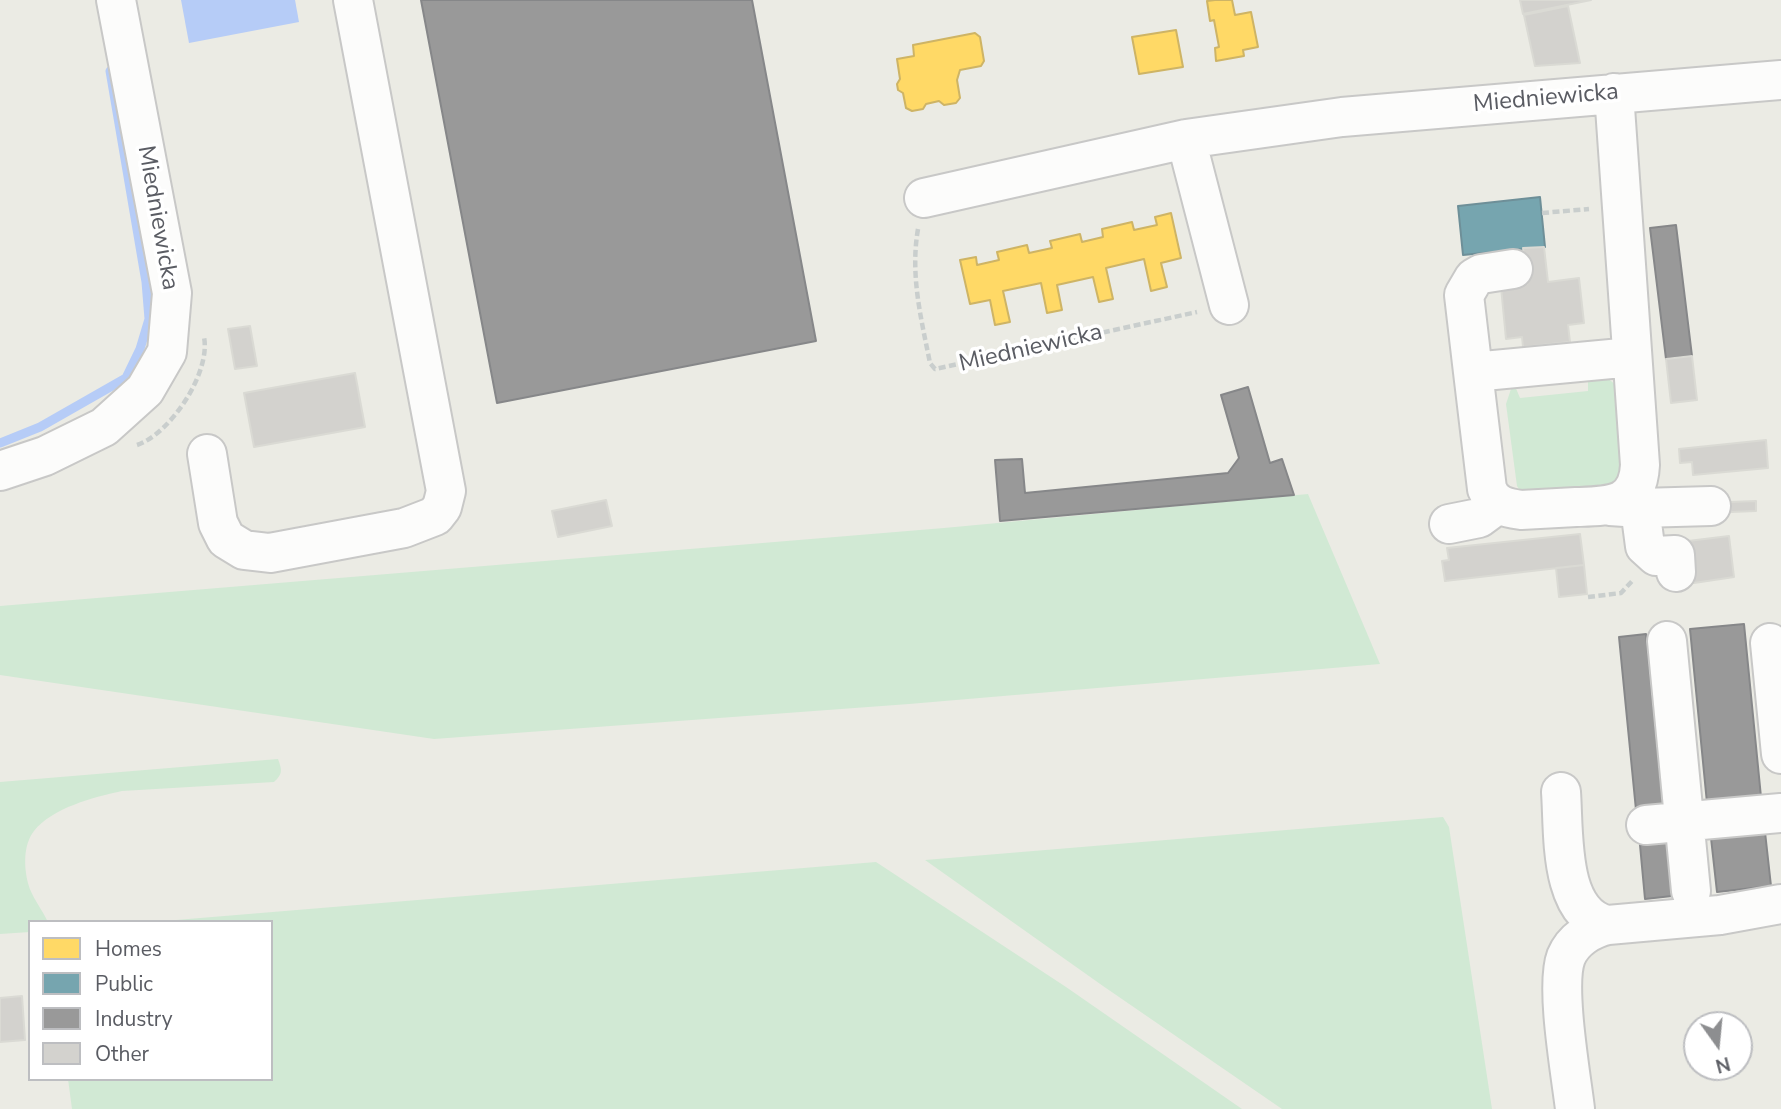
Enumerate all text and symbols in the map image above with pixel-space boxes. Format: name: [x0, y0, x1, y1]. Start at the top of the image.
street label: Miedniewicka: [1472, 78, 1620, 120]
street label: Miedniewicka: [130, 144, 184, 292]
street label: Miedniewicka: [957, 319, 1105, 379]
legend: [28, 920, 273, 1081]
text: Homes: [95, 935, 162, 963]
text: Public: [95, 970, 153, 998]
text: Industry: [95, 1005, 173, 1033]
north arrow: [1683, 1011, 1753, 1081]
text: Other: [95, 1040, 149, 1068]
text: N: [1713, 1050, 1733, 1079]

